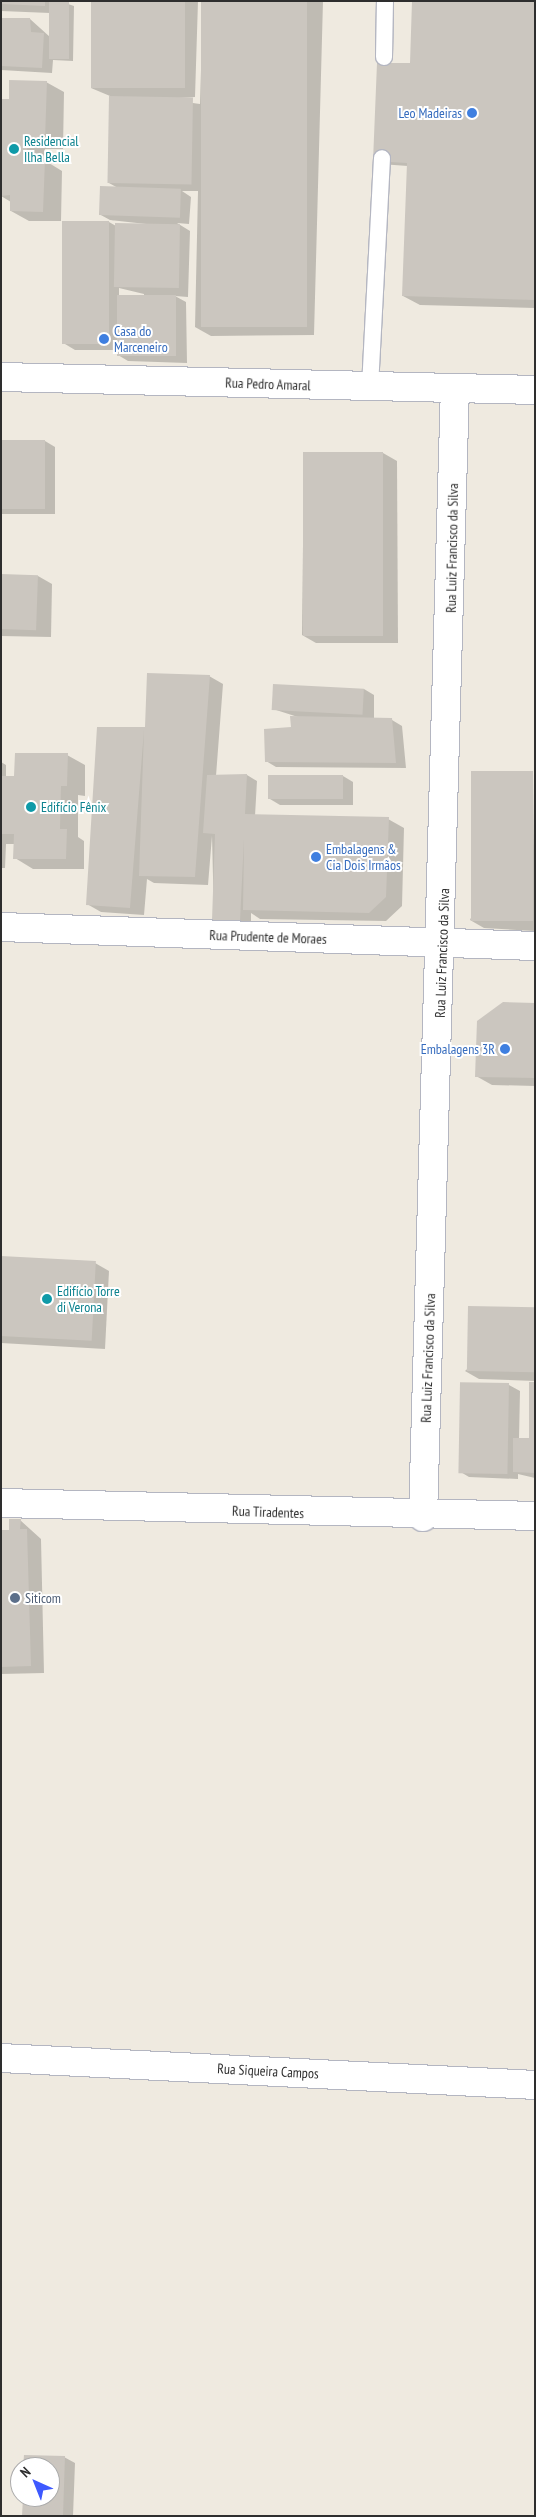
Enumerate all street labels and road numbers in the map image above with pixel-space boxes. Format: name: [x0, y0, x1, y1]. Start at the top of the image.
street label: Rua Pedro Amaral: [225, 374, 311, 394]
street label: Rua Luiz Francisco da Silva: [442, 483, 462, 613]
street label: Rua Luiz Francisco da Silva: [431, 888, 453, 1018]
street label: Rua Prudente de Moraes: [209, 927, 327, 947]
street label: Rua Luiz Francisco da Silva: [417, 1293, 439, 1423]
street label: Rua Tiradentes: [232, 1502, 304, 1522]
street label: Rua Siqueira Campos: [217, 2060, 319, 2082]

